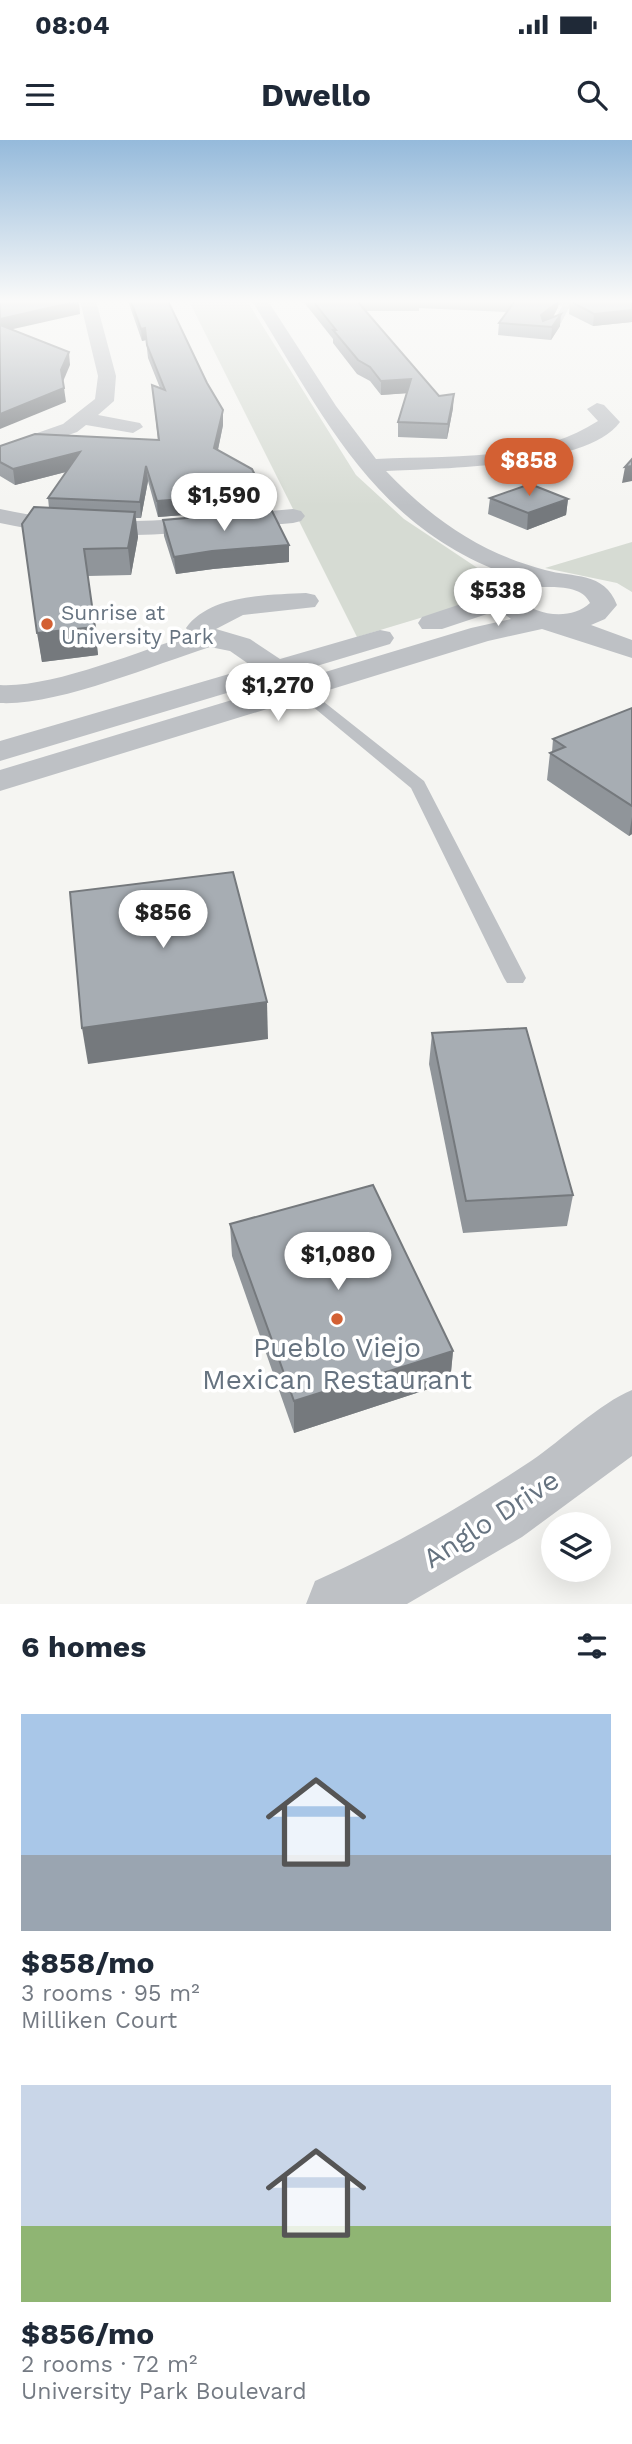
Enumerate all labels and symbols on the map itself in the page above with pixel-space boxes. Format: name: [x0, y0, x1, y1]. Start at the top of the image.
pin: $858: [488, 438, 570, 498]
pin: $1,590: [167, 474, 281, 533]
pin: $538: [457, 568, 539, 628]
place label: Sunrise at University Park: [61, 600, 214, 649]
marker: Sunrise at University Park: [39, 616, 55, 632]
pin: $1,270: [221, 664, 335, 723]
pin: $856: [122, 890, 204, 950]
pin: $1,080: [281, 1232, 395, 1292]
marker: Pueblo Viejo Mexican Restaurant: [329, 1311, 345, 1327]
place label: Pueblo Viejo Mexican Restaurant: [202, 1331, 472, 1396]
street label: Anglo Drive: [417, 1463, 565, 1575]

